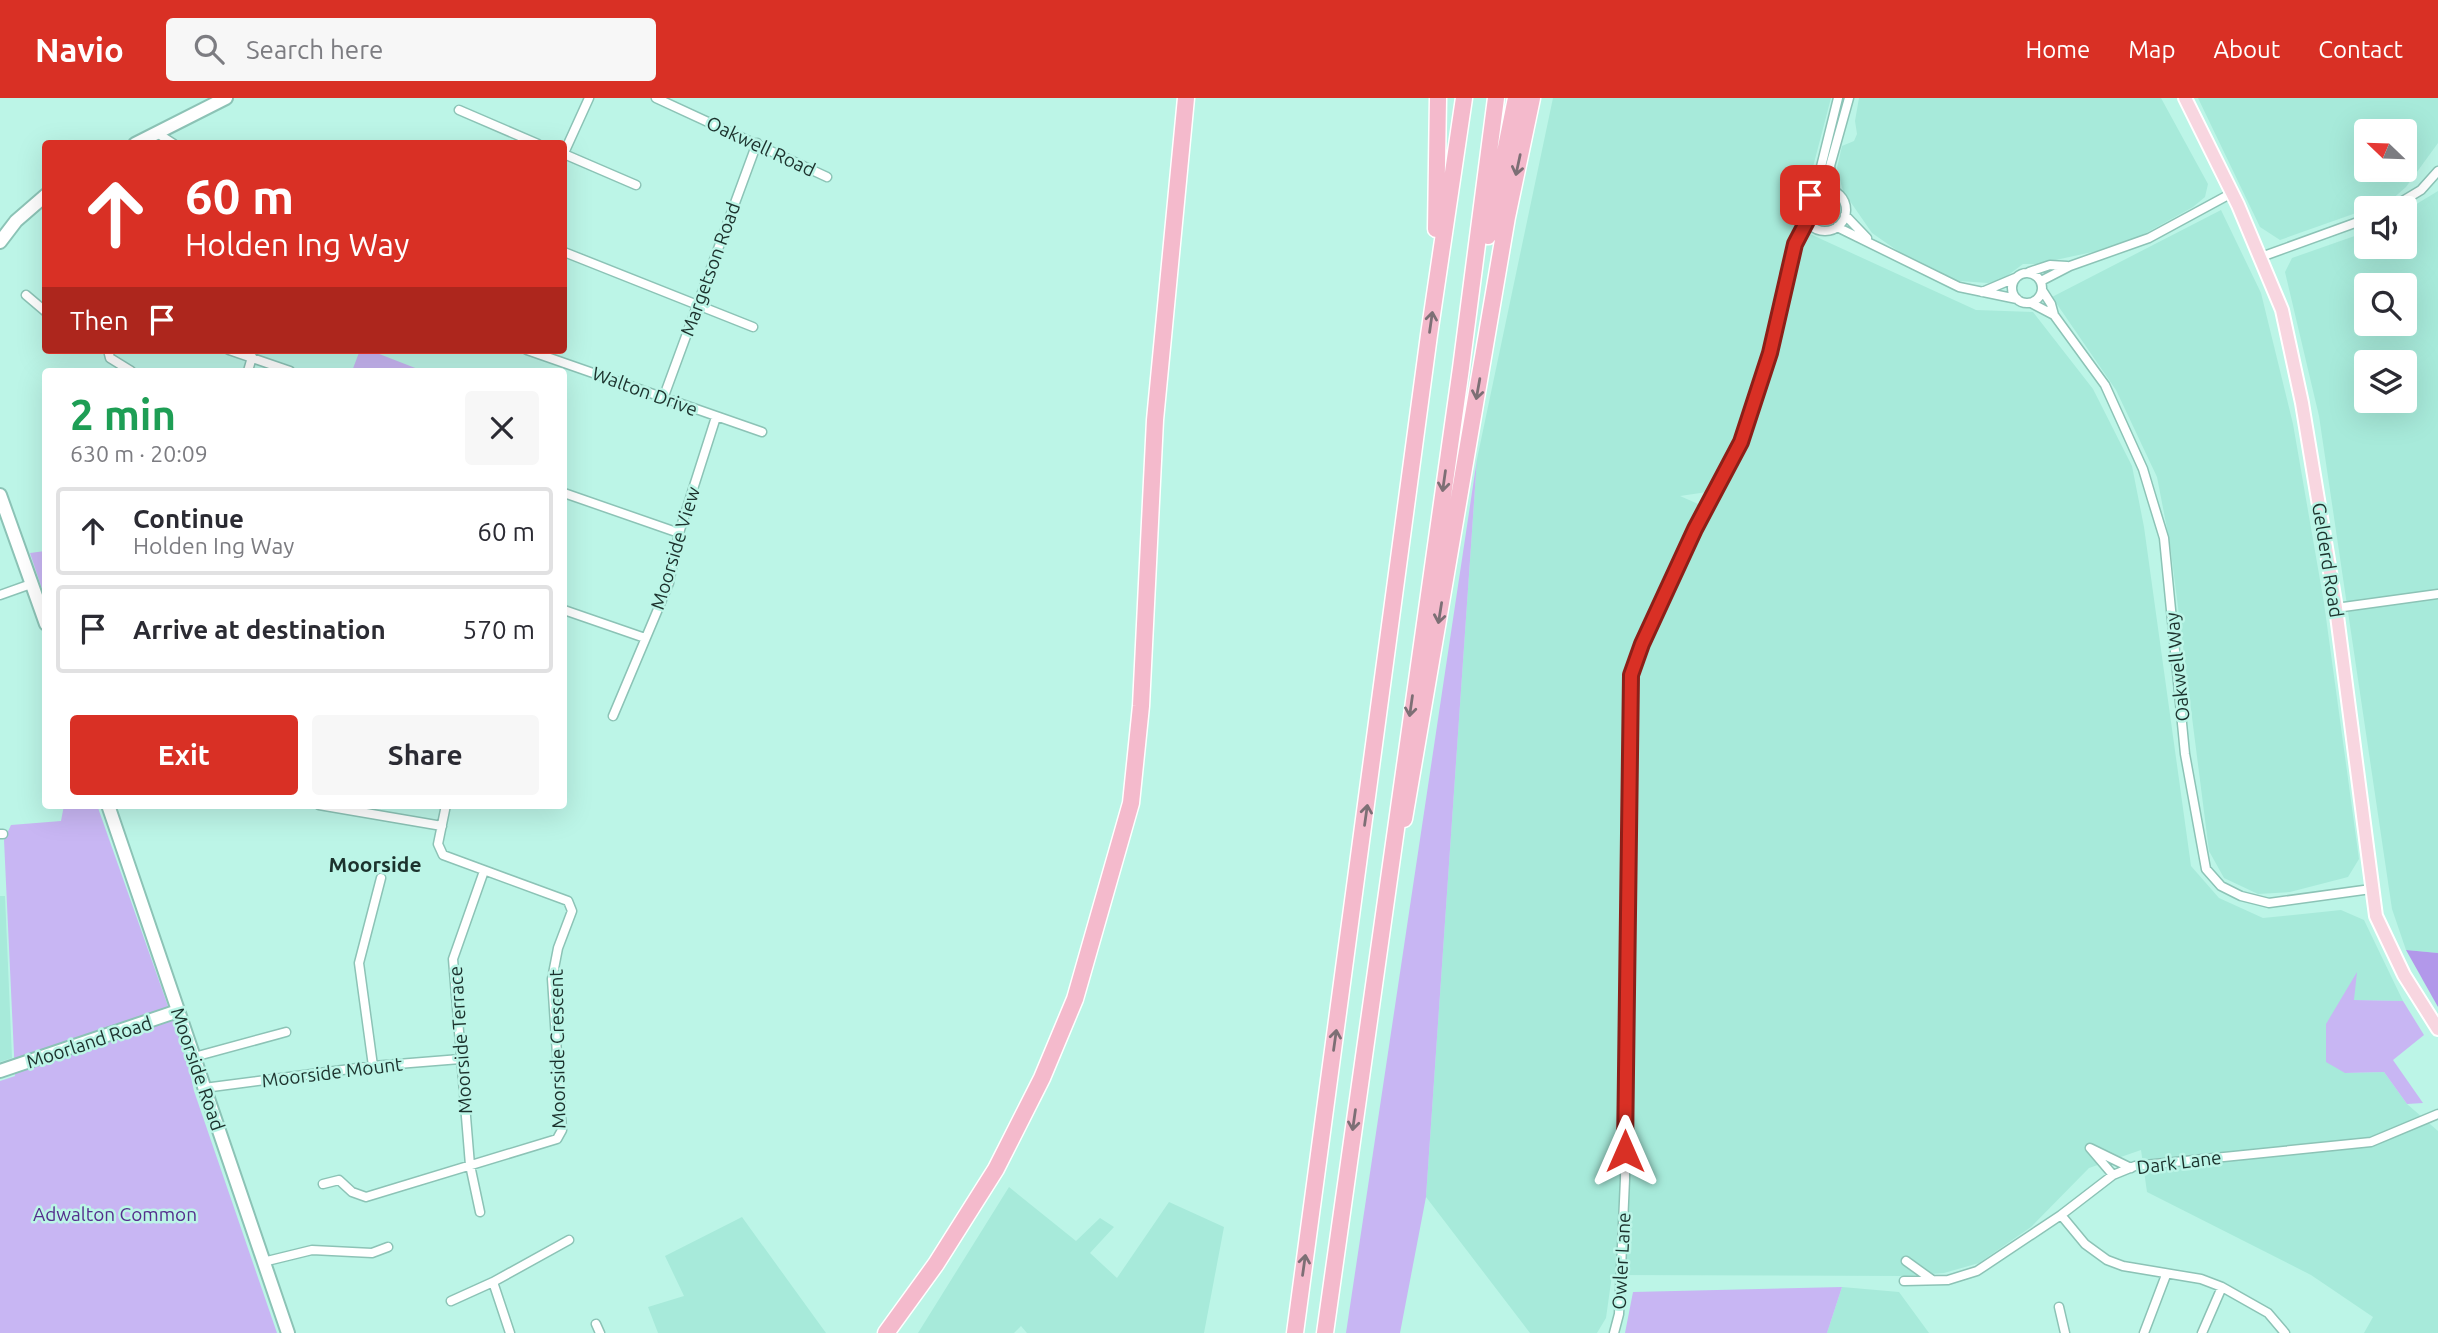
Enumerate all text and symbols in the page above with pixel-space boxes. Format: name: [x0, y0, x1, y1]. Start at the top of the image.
search box: [166, 18, 656, 81]
icon: search: [190, 30, 228, 68]
text: Navio: [35, 31, 124, 68]
text: Search here: [246, 35, 383, 64]
text: Home: [2025, 36, 2090, 63]
text: Map: [2128, 36, 2175, 63]
text: About: [2213, 36, 2280, 63]
text: Contact: [2318, 36, 2403, 63]
street label: Oakwell Road: [703, 111, 819, 181]
north arrow: [2354, 119, 2417, 182]
map controls: [2354, 119, 2417, 413]
one-way arrow: [1510, 153, 1524, 176]
pin: [1780, 165, 1840, 225]
icon: ahead: [70, 168, 161, 259]
text: 60 m: [185, 168, 294, 223]
icon: arrive: [1791, 176, 1829, 214]
button: sound: [2354, 196, 2417, 259]
street label: Margetson Road: [676, 199, 744, 339]
text: Holden Ing Way: [185, 226, 409, 262]
button: search: [2354, 273, 2417, 336]
icon: arrive: [143, 301, 181, 339]
text: Then: [70, 306, 129, 335]
one-way arrow: [1425, 311, 1438, 334]
button: layers: [2354, 350, 2417, 413]
street label: Walton Drive: [589, 362, 701, 420]
one-way arrow: [1470, 377, 1484, 400]
text: 2 min: [70, 391, 176, 438]
button: close: [465, 391, 539, 465]
text: 630 m · 20:09: [70, 441, 208, 466]
one-way arrow: [1437, 469, 1450, 492]
street label: Moorside View: [646, 484, 704, 612]
street label: Gelderd Road: [2308, 501, 2348, 619]
text: Continue: [133, 504, 244, 533]
icon: ahead: [74, 512, 112, 550]
text: 60 m: [477, 517, 535, 546]
text: Holden Ing Way: [133, 533, 294, 558]
one-way arrow: [1433, 601, 1446, 624]
icon: arrive: [74, 610, 112, 648]
street label: Oakwell Way: [2160, 611, 2194, 723]
text: Arrive at destination: [133, 615, 386, 644]
text: 570 m: [463, 615, 535, 644]
one-way arrow: [1404, 694, 1417, 717]
button: Exit: [70, 715, 298, 795]
button: Share: [312, 715, 539, 795]
one-way arrow: [1359, 804, 1372, 826]
district label: Moorside: [328, 852, 422, 876]
street label: Moorside Terrace: [444, 965, 476, 1115]
street label: Moorside Crescent: [545, 968, 569, 1129]
street label: Moorside Road: [167, 1005, 229, 1133]
street label: Moorland Road: [23, 1011, 155, 1073]
one-way arrow: [1329, 1029, 1342, 1052]
street label: Moorside Mount: [260, 1052, 404, 1092]
one-way arrow: [1347, 1108, 1360, 1131]
position arrow: [1588, 1114, 1662, 1188]
street label: Dark Lane: [2135, 1146, 2223, 1178]
park label: Adwalton Common: [33, 1203, 197, 1225]
street label: Owler Lane: [1607, 1212, 1635, 1310]
one-way arrow: [1298, 1255, 1311, 1277]

